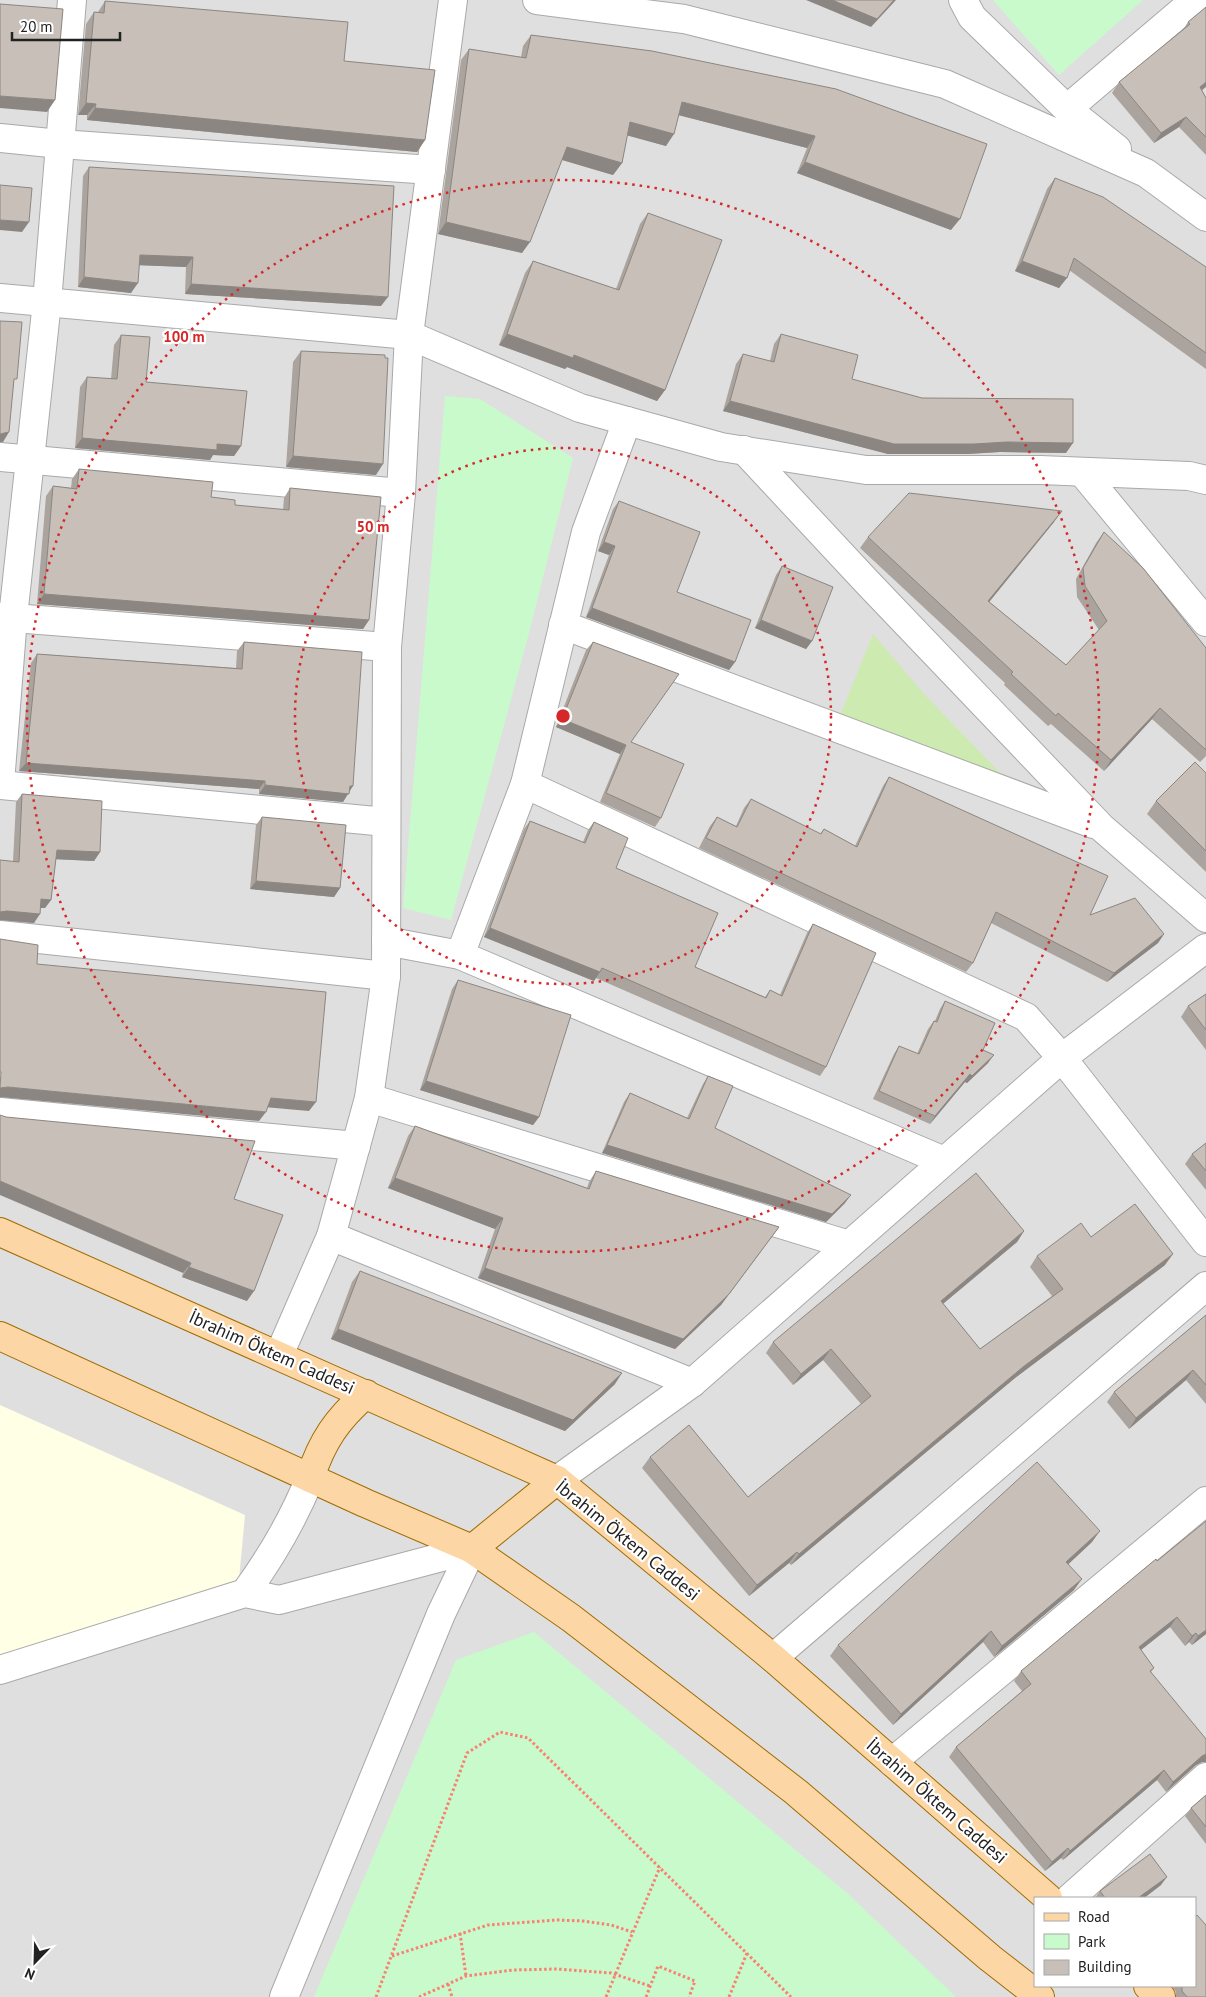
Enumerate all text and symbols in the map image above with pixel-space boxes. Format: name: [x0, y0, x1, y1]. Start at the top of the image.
scale bar: [12, 10, 120, 42]
text: 20 m: [20, 17, 53, 36]
text: 100 m: [163, 327, 205, 346]
text: 50 m: [357, 517, 389, 536]
centre of rings: [554, 707, 572, 725]
street label: İbrahim Öktem Caddesi: [185, 1305, 359, 1399]
street label: İbrahim Öktem Caddesi: [551, 1475, 705, 1605]
street label: İbrahim Öktem Caddesi: [862, 1733, 1012, 1869]
legend: [1034, 1897, 1196, 1987]
text: Road: [1078, 1907, 1110, 1926]
text: Park: [1078, 1932, 1106, 1951]
north arrow: [10, 1937, 60, 1987]
text: Building: [1078, 1957, 1132, 1976]
text: N: [22, 1964, 38, 1984]

